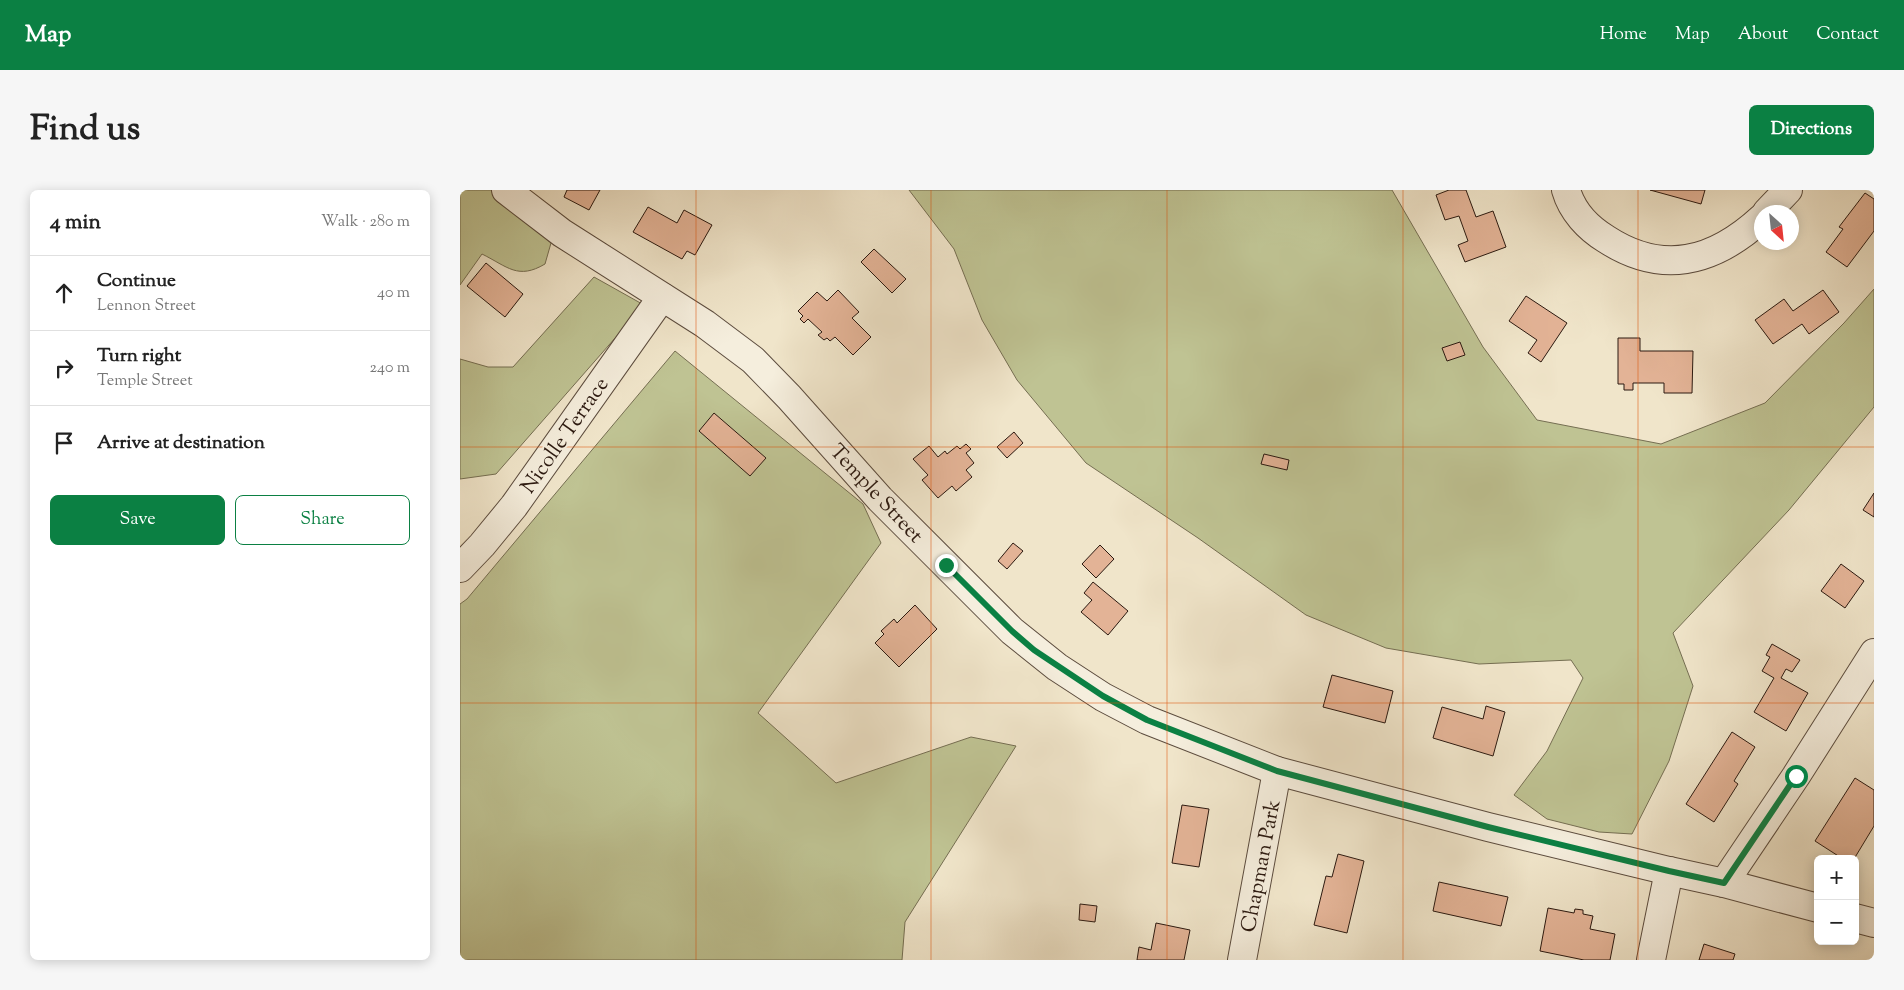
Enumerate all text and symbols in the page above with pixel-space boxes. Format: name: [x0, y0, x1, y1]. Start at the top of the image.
text: Map: [25, 18, 71, 52]
text: Home: [1600, 22, 1647, 48]
text: Map: [1675, 22, 1710, 48]
text: About: [1738, 22, 1788, 48]
text: Contact: [1816, 22, 1879, 48]
text: Find us: [30, 105, 140, 156]
button: Directions: [1749, 105, 1874, 155]
north arrow: [1754, 205, 1799, 250]
text: 4 min: [50, 208, 101, 238]
text: Walk · 280 m: [321, 211, 410, 234]
text: Continue: [97, 268, 176, 295]
icon: ahead: [50, 279, 78, 307]
text: 40 m: [377, 282, 410, 305]
text: Lennon Street: [97, 295, 196, 318]
text: Turn right: [97, 343, 181, 370]
icon: right: [50, 354, 78, 382]
text: 240 m: [369, 357, 410, 380]
text: Temple Street: [97, 370, 193, 393]
street label: Nicolle Terrace: [514, 372, 617, 501]
icon: arrive: [50, 429, 78, 457]
text: Arrive at destination: [97, 430, 265, 457]
street label: Temple Street: [822, 438, 929, 551]
button: Save: [50, 495, 225, 545]
button: Share: [235, 495, 410, 545]
route end: [935, 554, 958, 577]
route start: [1785, 765, 1808, 788]
street label: Chapman Park: [1234, 797, 1290, 935]
map controls: [1814, 855, 1859, 945]
button: +: [1814, 855, 1859, 900]
button: −: [1814, 900, 1859, 945]

